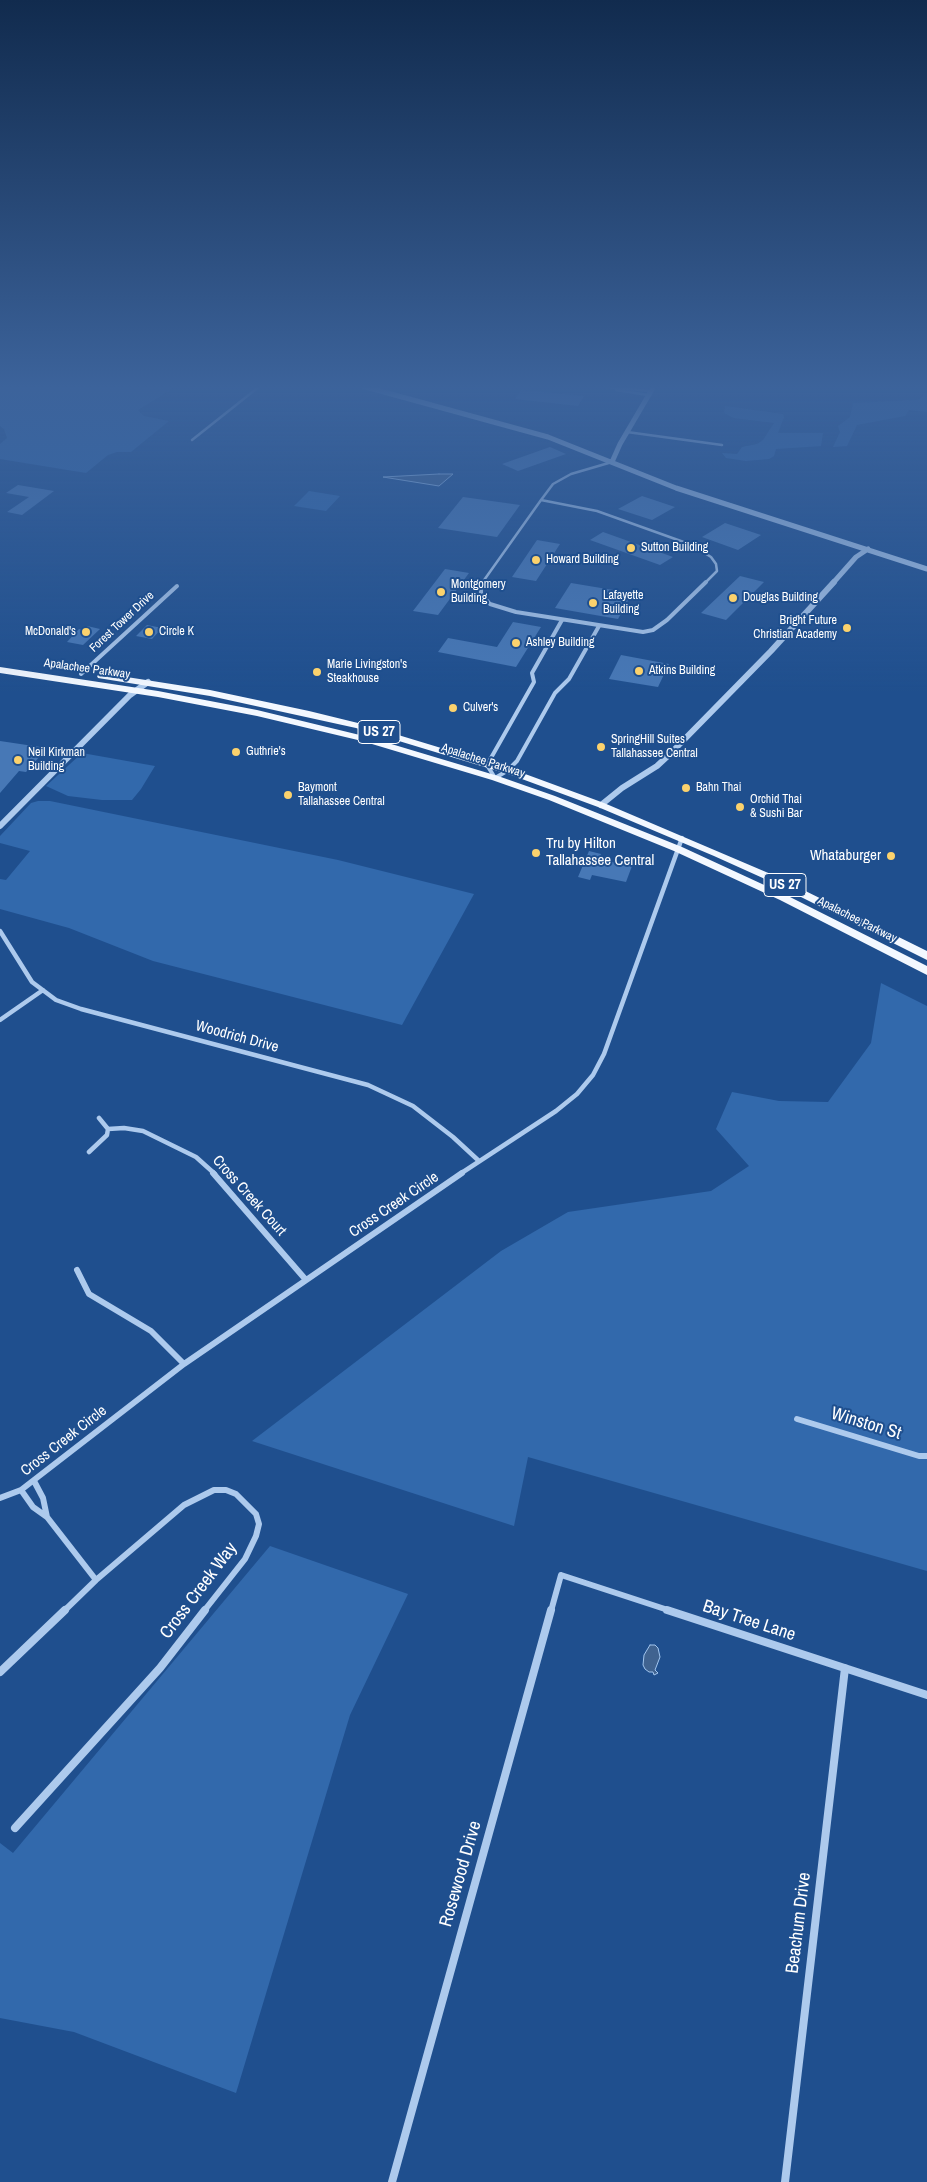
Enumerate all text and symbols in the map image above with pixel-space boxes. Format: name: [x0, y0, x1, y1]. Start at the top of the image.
place label: Sutton Building: [641, 541, 708, 555]
marker: Sutton Building: [625, 542, 637, 554]
place label: Howard Building: [546, 553, 619, 567]
marker: Howard Building: [530, 554, 542, 566]
place label: Montgomery Building: [451, 578, 506, 606]
marker: Montgomery Building: [435, 586, 447, 598]
street label: Forest Tower Drive: [87, 589, 157, 655]
place label: Lafayette Building: [603, 589, 643, 617]
place label: Douglas Building: [743, 591, 818, 605]
marker: Douglas Building: [727, 592, 739, 604]
marker: Lafayette Building: [587, 597, 599, 609]
place label: Bright Future Christian Academy: [753, 614, 837, 642]
marker: Bright Future Christian Academy: [841, 622, 853, 634]
place label: McDonald's: [25, 625, 76, 639]
place label: Circle K: [159, 625, 194, 639]
marker: McDonald's: [80, 626, 92, 638]
marker: Circle K: [143, 626, 155, 638]
place label: Ashley Building: [526, 636, 594, 650]
marker: Ashley Building: [510, 637, 522, 649]
street label: Apalachee Parkway: [43, 656, 131, 682]
place label: Marie Livingston's Steakhouse: [327, 658, 407, 686]
place label: Atkins Building: [649, 664, 715, 678]
marker: Atkins Building: [633, 665, 645, 677]
marker: Marie Livingston's Steakhouse: [311, 666, 323, 678]
place label: Culver's: [463, 701, 498, 715]
marker: Culver's: [447, 702, 459, 714]
road number: US 27: [358, 720, 400, 744]
place label: SpringHill Suites Tallahassee Central: [611, 733, 698, 761]
street label: Apalachee Parkway: [439, 741, 527, 781]
marker: SpringHill Suites Tallahassee Central: [595, 741, 607, 753]
place label: Guthrie's: [246, 745, 286, 759]
place label: Neil Kirkman Building: [28, 746, 85, 774]
marker: Guthrie's: [230, 746, 242, 758]
marker: Neil Kirkman Building: [12, 754, 24, 766]
place label: Baymont Tallahassee Central: [298, 781, 385, 809]
place label: Bahn Thai: [696, 781, 741, 795]
marker: Bahn Thai: [680, 782, 692, 794]
marker: Baymont Tallahassee Central: [282, 789, 294, 801]
place label: Orchid Thai & Sushi Bar: [750, 793, 803, 821]
marker: Orchid Thai & Sushi Bar: [734, 801, 746, 813]
place label: Tru by Hilton Tallahassee Central: [546, 835, 654, 870]
marker: Tru by Hilton Tallahassee Central: [530, 847, 542, 859]
place label: Whataburger: [810, 847, 881, 865]
marker: Whataburger: [885, 850, 897, 862]
road number: US 27: [764, 874, 806, 896]
street label: Apalachee Parkway: [815, 894, 899, 946]
street label: Woodrich Drive: [194, 1017, 280, 1057]
street label: Cross Creek Court: [208, 1152, 290, 1240]
street label: Cross Creek Circle: [346, 1168, 442, 1242]
street label: Cross Creek Circle: [18, 1402, 110, 1480]
street label: Winston St: [828, 1403, 904, 1445]
street label: Cross Creek Way: [156, 1539, 242, 1643]
street label: Bay Tree Lane: [700, 1596, 798, 1646]
street label: Rosewood Drive: [436, 1819, 486, 1929]
street label: Beachum Drive: [782, 1871, 816, 1975]

